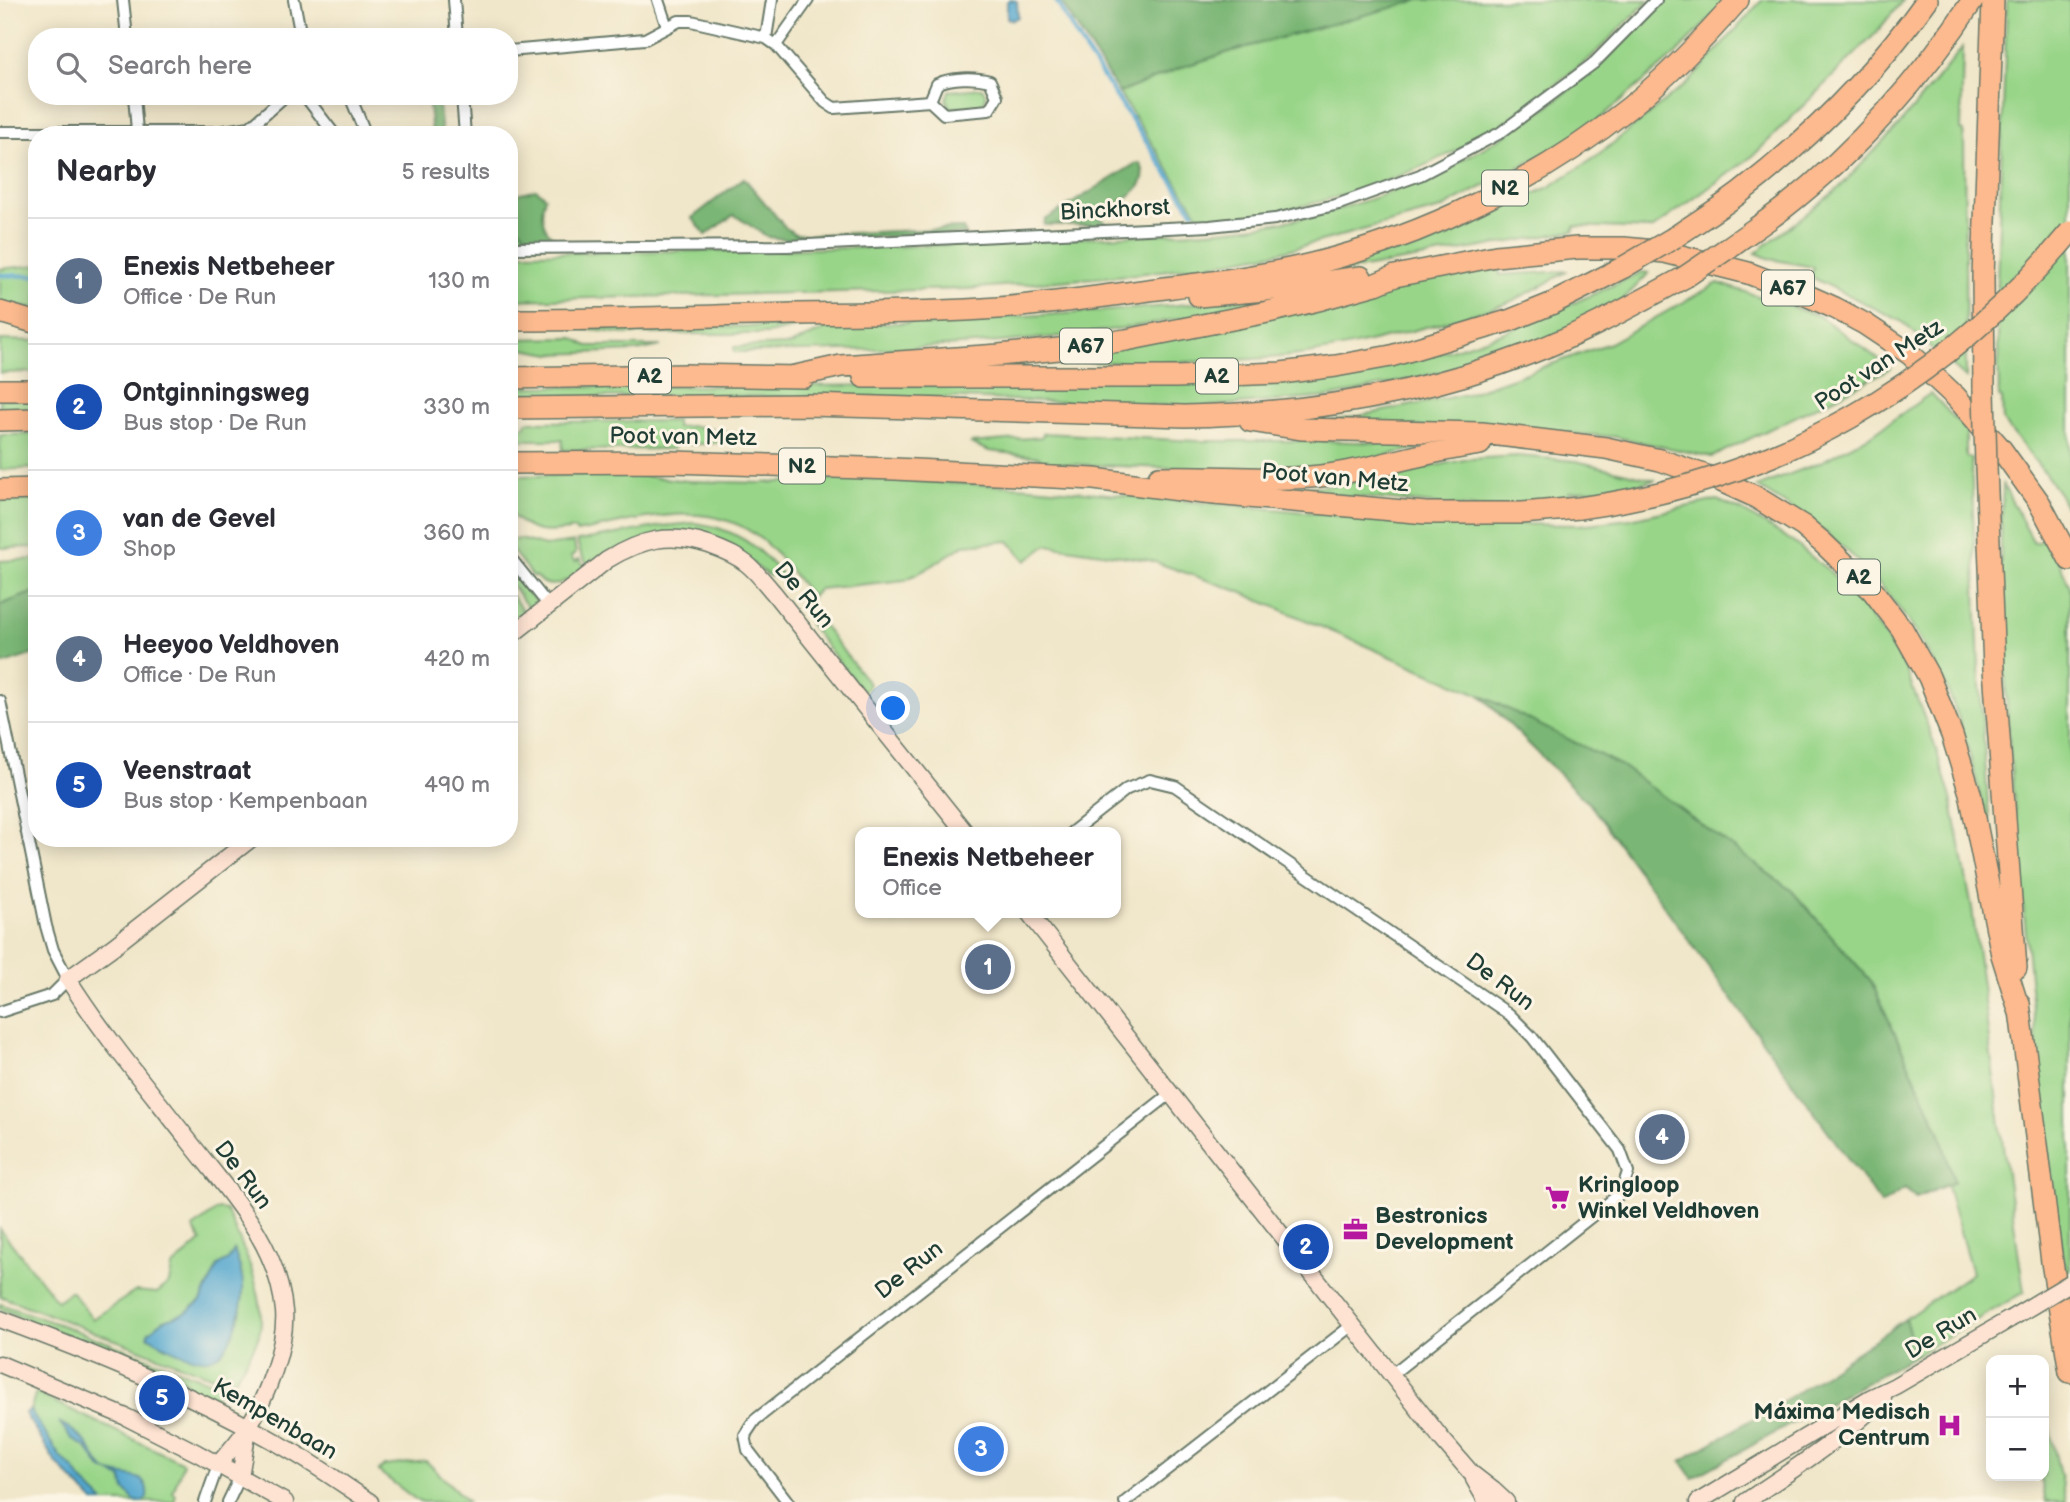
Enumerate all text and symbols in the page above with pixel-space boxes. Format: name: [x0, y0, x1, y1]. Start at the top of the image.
search box: [28, 28, 518, 105]
icon: search: [52, 48, 90, 86]
text: Search here: [108, 51, 252, 82]
text: Nearby: [56, 154, 156, 190]
text: 5 results: [402, 158, 490, 186]
road number: N2: [1482, 170, 1528, 206]
street label: Binckhorst: [1059, 193, 1171, 227]
text: Enexis Netbeheer: [123, 252, 335, 283]
text: 1: [74, 267, 84, 295]
text: 130 m: [428, 267, 490, 295]
road number: A67: [1762, 270, 1814, 306]
text: Office · De Run: [123, 283, 276, 311]
street label: Poot van Metz: [1810, 313, 1949, 417]
road number: A67: [1060, 328, 1112, 364]
road number: A2: [629, 358, 671, 394]
road number: A2: [1196, 358, 1238, 394]
text: Ontginningsweg: [123, 378, 310, 409]
text: 2: [72, 393, 86, 421]
text: 330 m: [423, 393, 490, 421]
text: Bus stop · De Run: [123, 409, 307, 437]
street label: Poot van Metz: [609, 422, 758, 452]
road number: N2: [779, 448, 825, 484]
street label: Poot van Metz: [1260, 458, 1411, 498]
text: van de Gevel: [123, 504, 276, 535]
text: 3: [72, 519, 86, 547]
text: 360 m: [423, 519, 490, 547]
text: Shop: [123, 535, 176, 563]
street label: De Run: [768, 556, 840, 634]
road number: A2: [1838, 560, 1880, 594]
text: Heeyoo Veldhoven: [123, 630, 340, 661]
text: 4: [72, 645, 86, 673]
text: 420 m: [424, 645, 490, 673]
text: Office · De Run: [123, 661, 276, 689]
your location: [876, 691, 910, 725]
text: Veenstraat: [123, 756, 251, 787]
text: 5: [72, 771, 86, 799]
text: 490 m: [424, 771, 490, 799]
text: Bus stop · Kempenbaan: [123, 787, 368, 815]
popup: [855, 827, 1121, 918]
text: Enexis Netbeheer: [882, 843, 1094, 874]
text: Office: [882, 874, 942, 902]
pin: 1: [965, 941, 1011, 993]
street label: De Run: [1460, 947, 1540, 1017]
pin: 4: [1639, 1111, 1685, 1163]
street label: De Run: [208, 1135, 278, 1215]
place label: Kringloop Winkel Veldhoven: [1578, 1171, 1759, 1225]
supermarket icon: Kringloop Winkel Veldhoven: [1544, 1184, 1572, 1212]
place label: Bestronics Development: [1375, 1202, 1514, 1256]
office icon: Bestronics Development: [1341, 1215, 1369, 1243]
pin: 2: [1283, 1221, 1329, 1273]
street label: De Run: [869, 1235, 949, 1305]
street label: De Run: [1900, 1301, 1982, 1365]
map controls: [1986, 1355, 2049, 1481]
button: +: [1986, 1355, 2049, 1418]
pin: 5: [139, 1372, 185, 1424]
street label: Kempenbaan: [208, 1372, 342, 1466]
place label: Máxima Medisch Centrum: [1754, 1398, 1930, 1452]
hospital icon: Máxima Medisch Centrum: [1936, 1411, 1964, 1439]
button: −: [1986, 1418, 2049, 1481]
pin: 3: [958, 1423, 1004, 1475]

